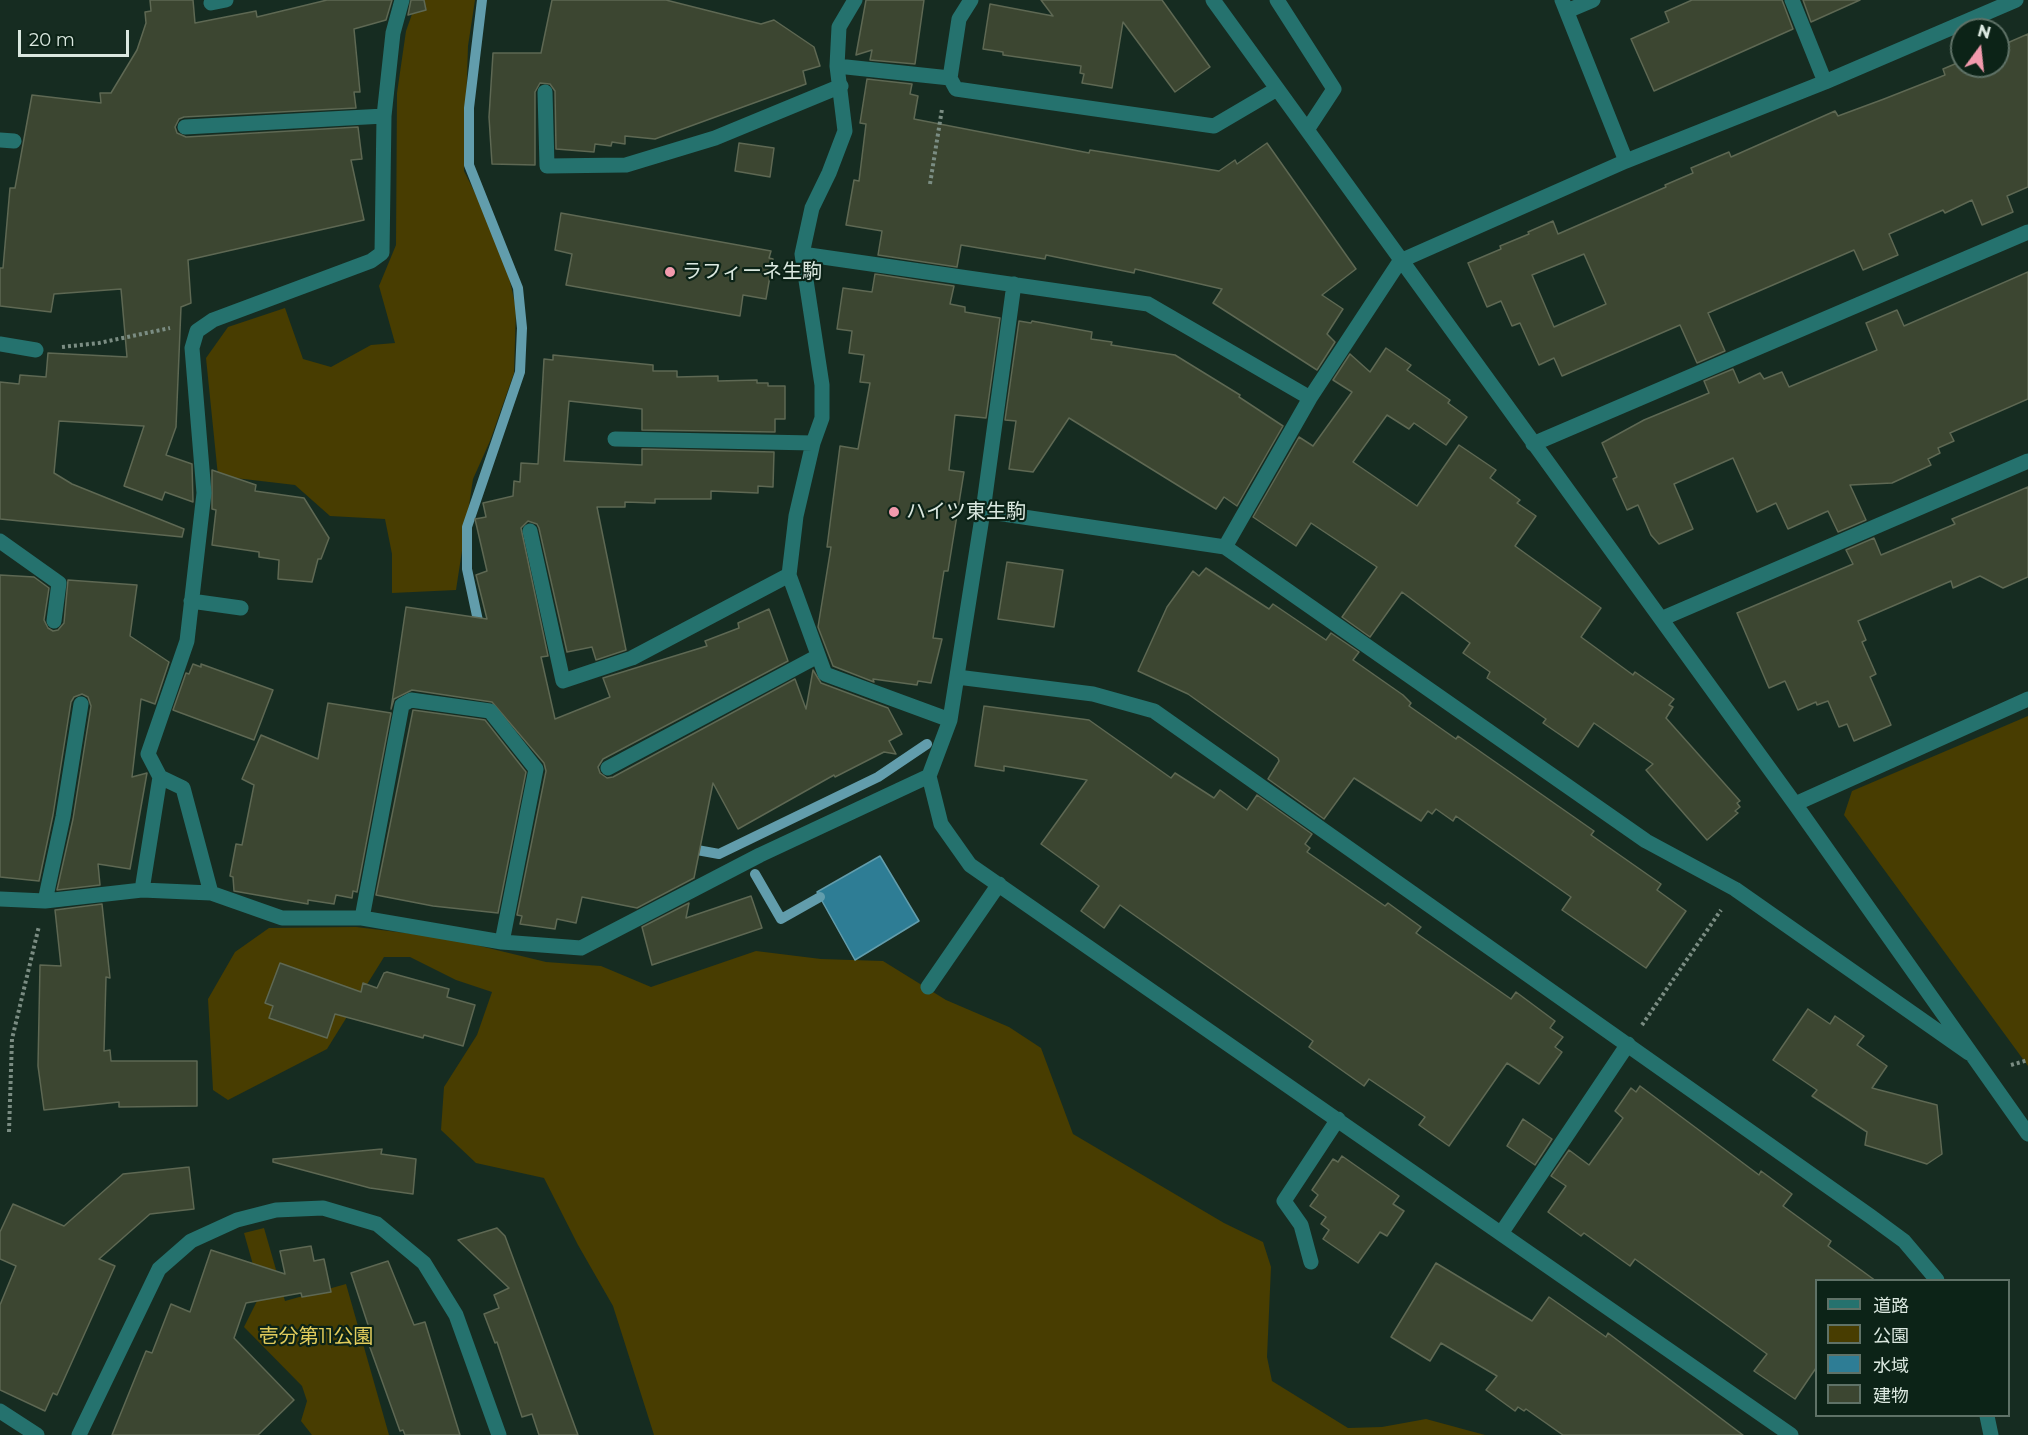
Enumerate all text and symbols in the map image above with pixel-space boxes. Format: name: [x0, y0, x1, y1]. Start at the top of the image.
scale bar: [21, 18, 132, 56]
north arrow: [1950, 18, 2010, 78]
text: N: [1976, 21, 1993, 43]
text: 20 m: [29, 29, 75, 51]
place label: ラフィーネ生駒: [682, 260, 822, 284]
marker: ラフィーネ生駒: [663, 265, 677, 279]
place label: ハイツ東生駒: [906, 500, 1026, 524]
marker: ハイツ東生駒: [887, 505, 901, 519]
legend: [1815, 1279, 2010, 1417]
text: 道路: [1873, 1295, 1909, 1317]
park label: 壱分第11公園: [259, 1325, 373, 1349]
text: 公園: [1873, 1325, 1909, 1347]
text: 水域: [1873, 1355, 1909, 1377]
text: 建物: [1873, 1385, 1909, 1407]

